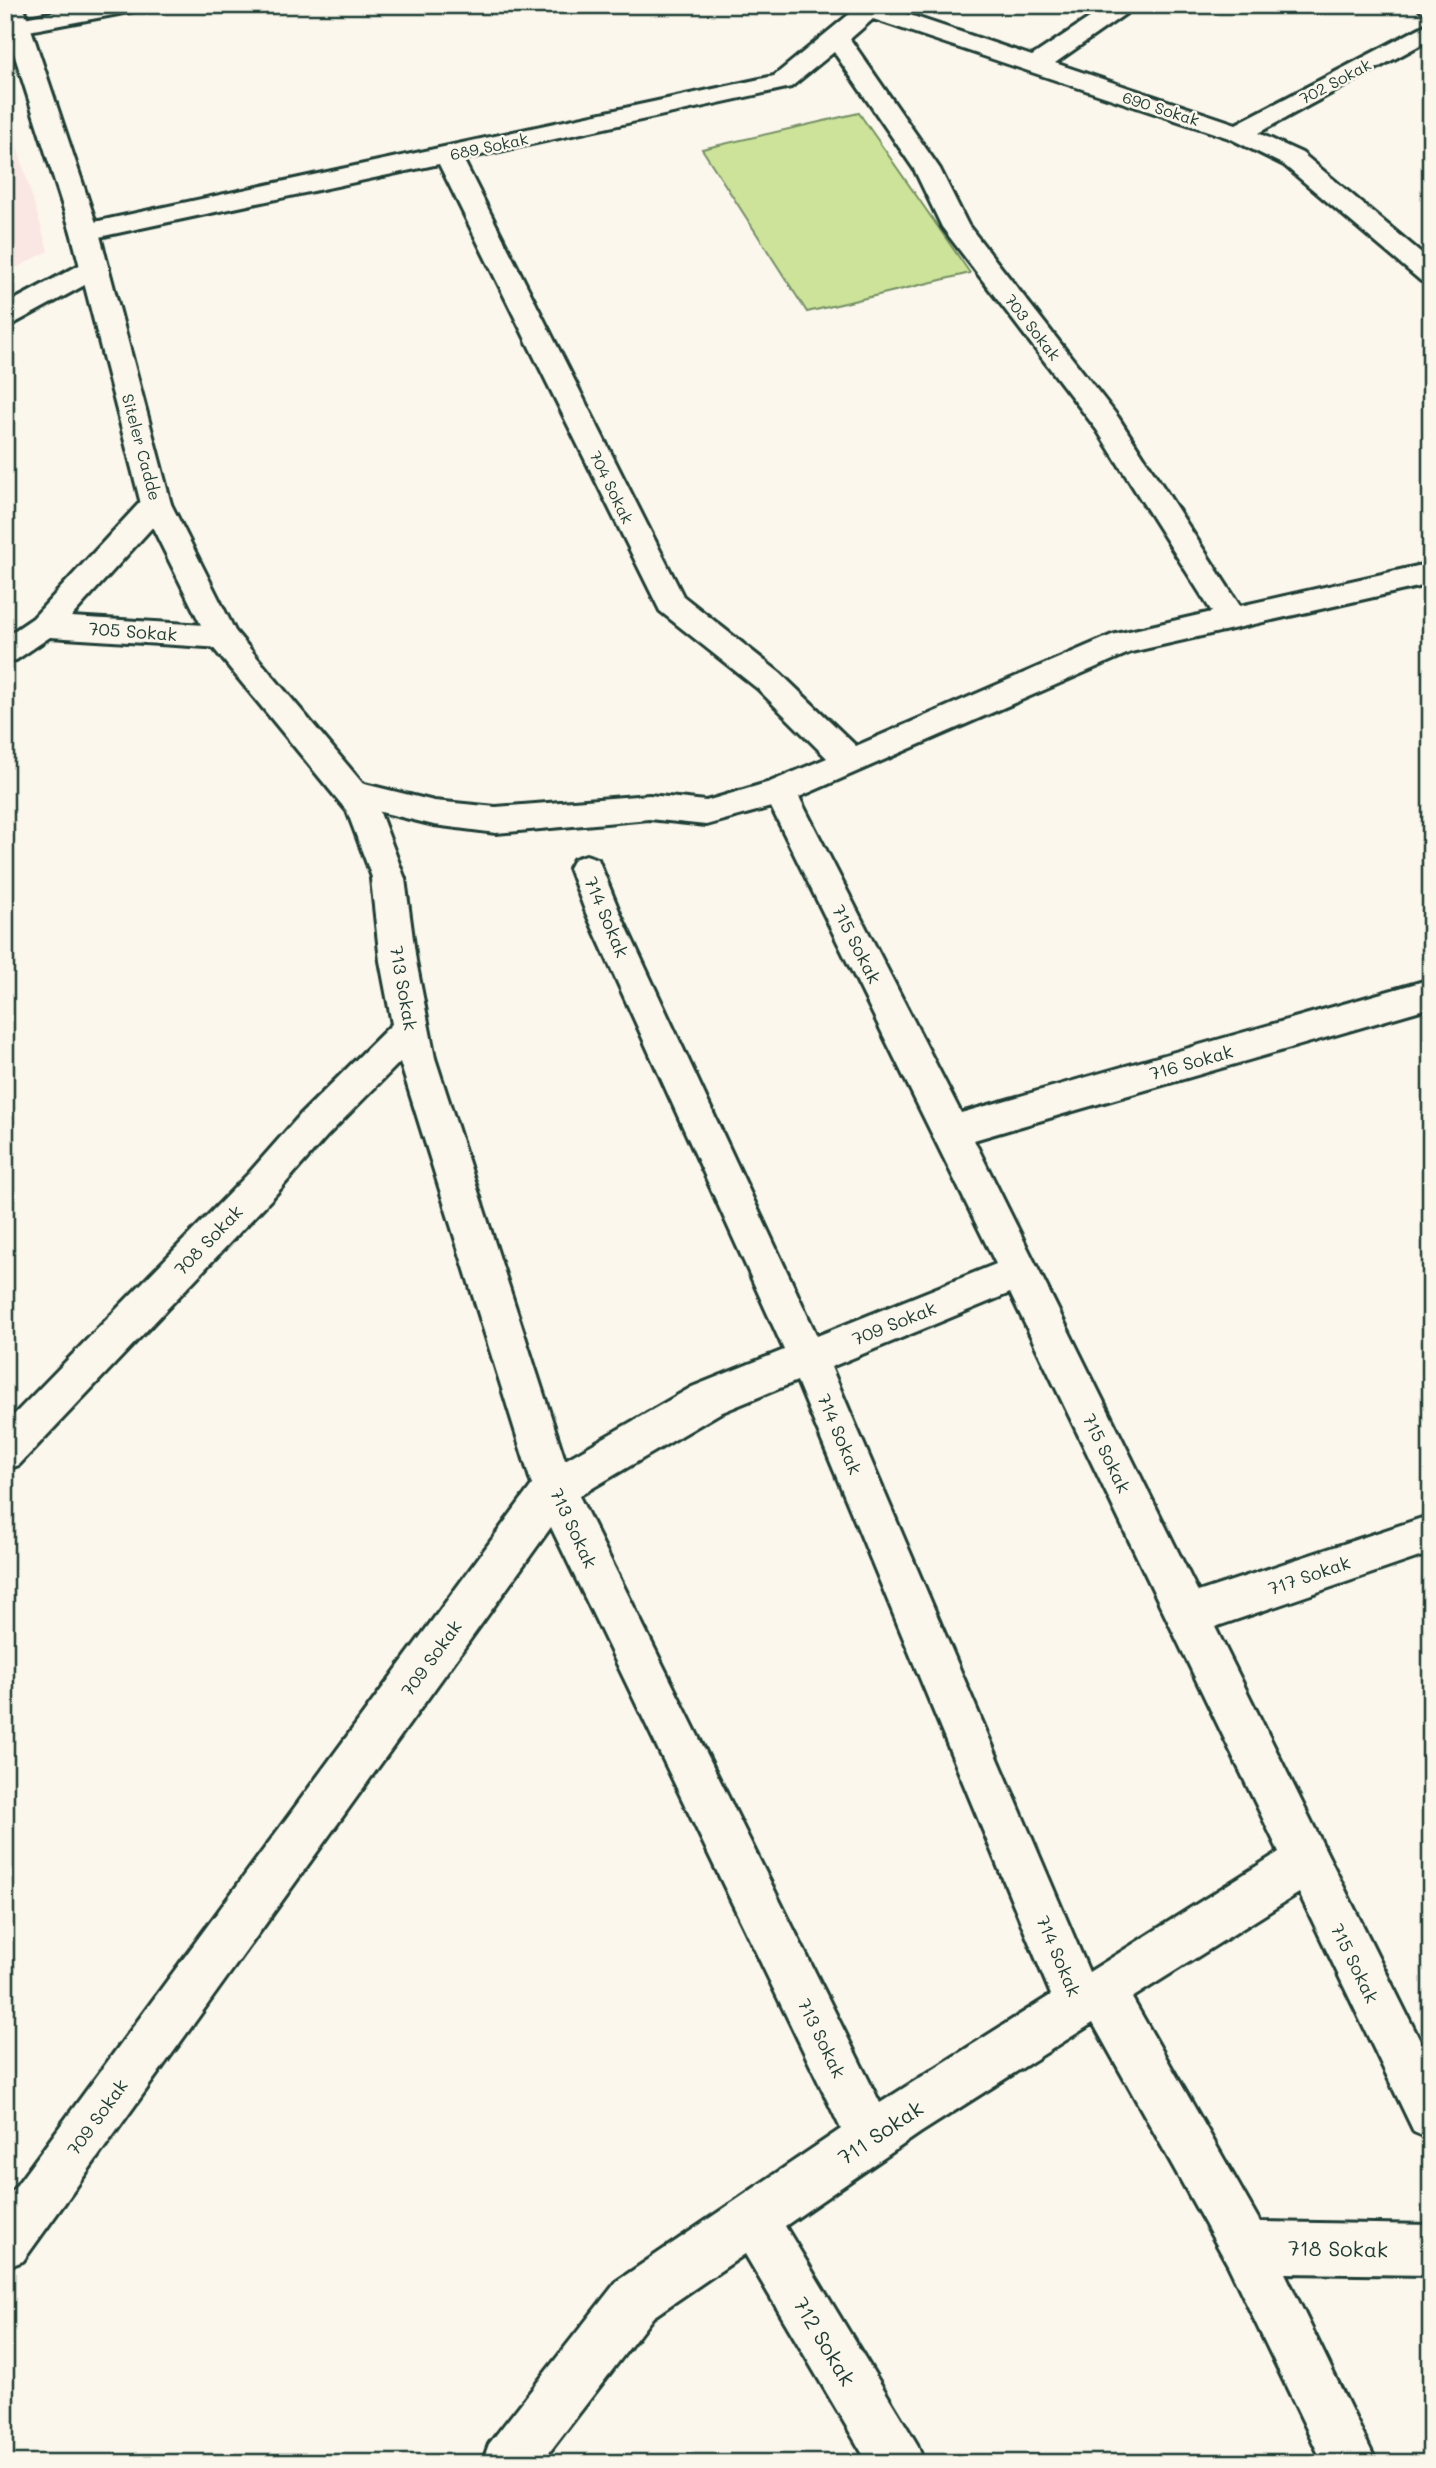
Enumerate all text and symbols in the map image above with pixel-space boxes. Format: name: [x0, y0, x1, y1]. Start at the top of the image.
street label: 702 Sokak: [1296, 53, 1374, 109]
street label: 690 Sokak: [1120, 86, 1202, 130]
street label: 689 Sokak: [448, 127, 530, 165]
street label: 703 Sokak: [1000, 290, 1066, 364]
street label: Siteler Cadde: [118, 391, 166, 503]
street label: 704 Sokak: [585, 447, 639, 527]
street label: 705 Sokak: [88, 616, 178, 646]
street label: 714 Sokak: [579, 873, 635, 961]
street label: 715 Sokak: [827, 900, 887, 988]
street label: 713 Sokak: [385, 944, 423, 1032]
street label: 716 Sokak: [1146, 1039, 1236, 1085]
street label: 708 Sokak: [168, 1200, 248, 1280]
street label: 709 Sokak: [848, 1295, 940, 1351]
street label: 714 Sokak: [812, 1390, 868, 1478]
street label: 715 Sokak: [1077, 1409, 1137, 1497]
street label: 713 Sokak: [545, 1484, 603, 1572]
street label: 717 Sokak: [1265, 1550, 1353, 1600]
street label: 709 Sokak: [395, 1615, 467, 1701]
street label: 714 Sokak: [1031, 1912, 1087, 2000]
street label: 715 Sokak: [1325, 1919, 1385, 2007]
street label: 713 Sokak: [792, 1994, 852, 2082]
street label: 709 Sokak: [61, 2074, 133, 2160]
street label: 711 Sokak: [832, 2094, 928, 2170]
street label: 718 Sokak: [1288, 2234, 1388, 2262]
street label: 712 Sokak: [788, 2292, 862, 2390]

